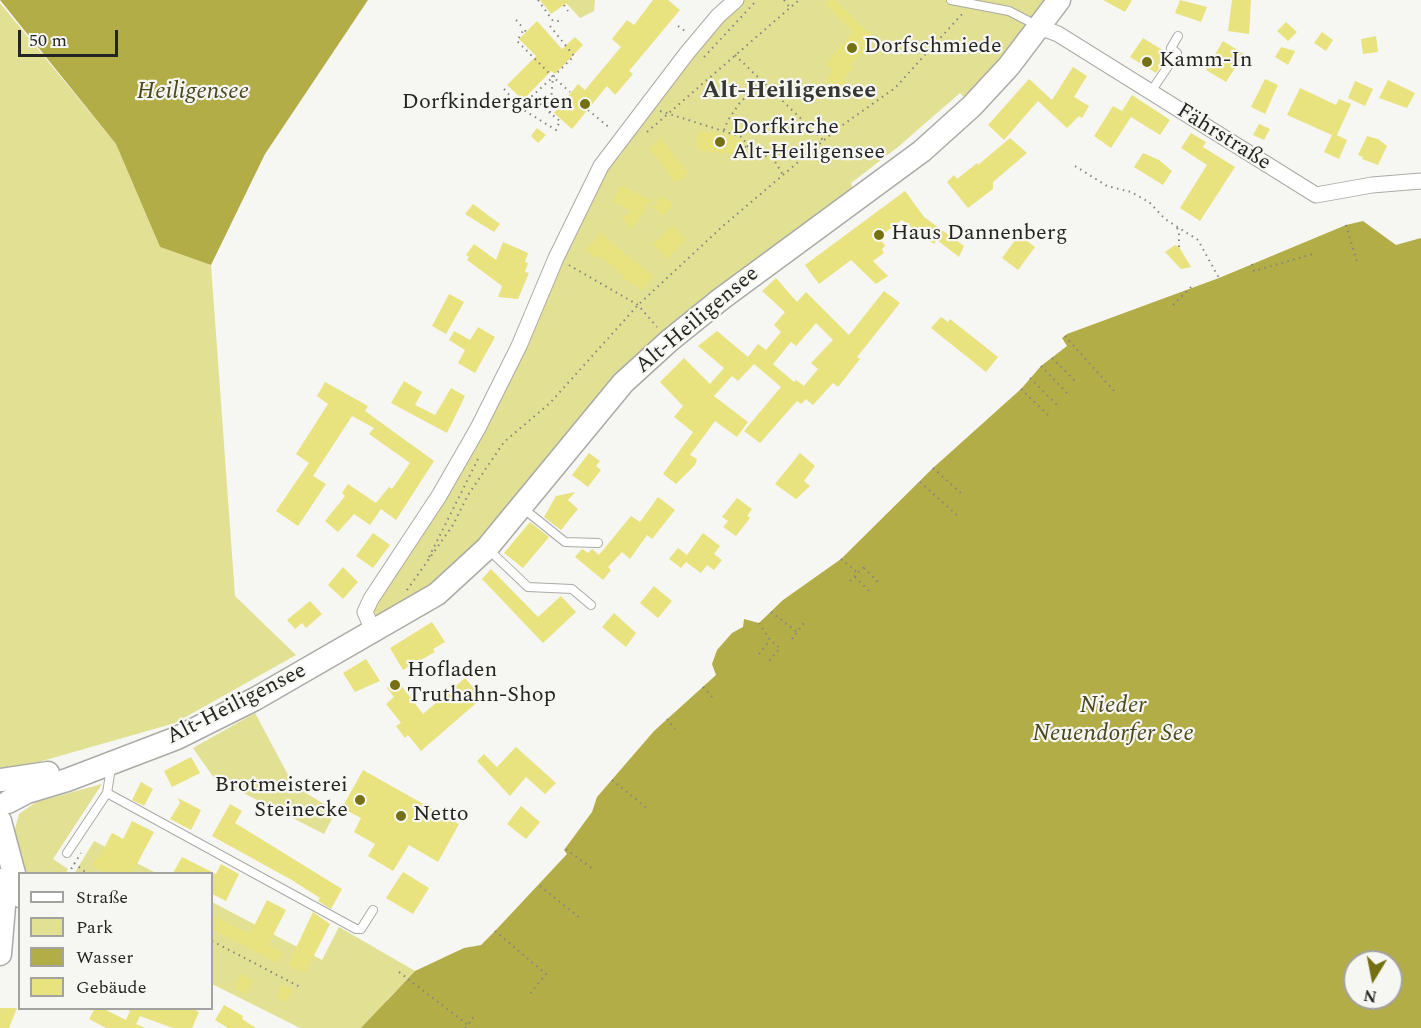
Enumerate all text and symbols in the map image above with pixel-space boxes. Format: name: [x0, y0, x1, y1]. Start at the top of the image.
scale bar: [21, 18, 122, 56]
text: 50 m: [29, 27, 67, 54]
place label: Dorfschmiede: [864, 35, 1002, 61]
marker: Dorfschmiede: [845, 41, 859, 55]
place label: Kamm-In: [1159, 49, 1253, 75]
marker: Kamm-In: [1140, 55, 1154, 69]
district label: Alt-Heiligensee: [702, 78, 876, 106]
water label: Heiligensee: [137, 79, 249, 107]
place label: Dorfkindergarten: [402, 91, 573, 117]
marker: Dorfkindergarten: [578, 97, 592, 111]
street label: Fährstraße: [1171, 99, 1275, 177]
place label: Dorfkirche Alt-Heiligensee: [732, 116, 885, 168]
marker: Dorfkirche Alt-Heiligensee: [713, 135, 727, 149]
place label: Haus Dannenberg: [891, 222, 1067, 248]
marker: Haus Dannenberg: [872, 228, 886, 242]
street label: Alt-Heiligensee: [631, 262, 765, 380]
street label: Alt-Heiligensee: [163, 658, 311, 752]
place label: Hofladen Truthahn-Shop: [407, 659, 556, 710]
marker: Hofladen Truthahn-Shop: [388, 678, 402, 692]
water label: Nieder Neuendorfer See: [1032, 693, 1194, 749]
place label: Brotmeisterei Steinecke: [214, 774, 348, 825]
marker: Brotmeisterei Steinecke: [353, 793, 367, 807]
place label: Netto: [413, 803, 469, 829]
marker: Netto: [394, 809, 408, 823]
legend: [18, 872, 213, 1010]
text: Straße: [76, 884, 128, 911]
text: Park: [76, 914, 113, 941]
text: Wasser: [76, 944, 133, 971]
north arrow: [1343, 950, 1403, 1010]
text: Gebäude: [76, 974, 146, 1001]
text: N: [1362, 983, 1379, 1009]

